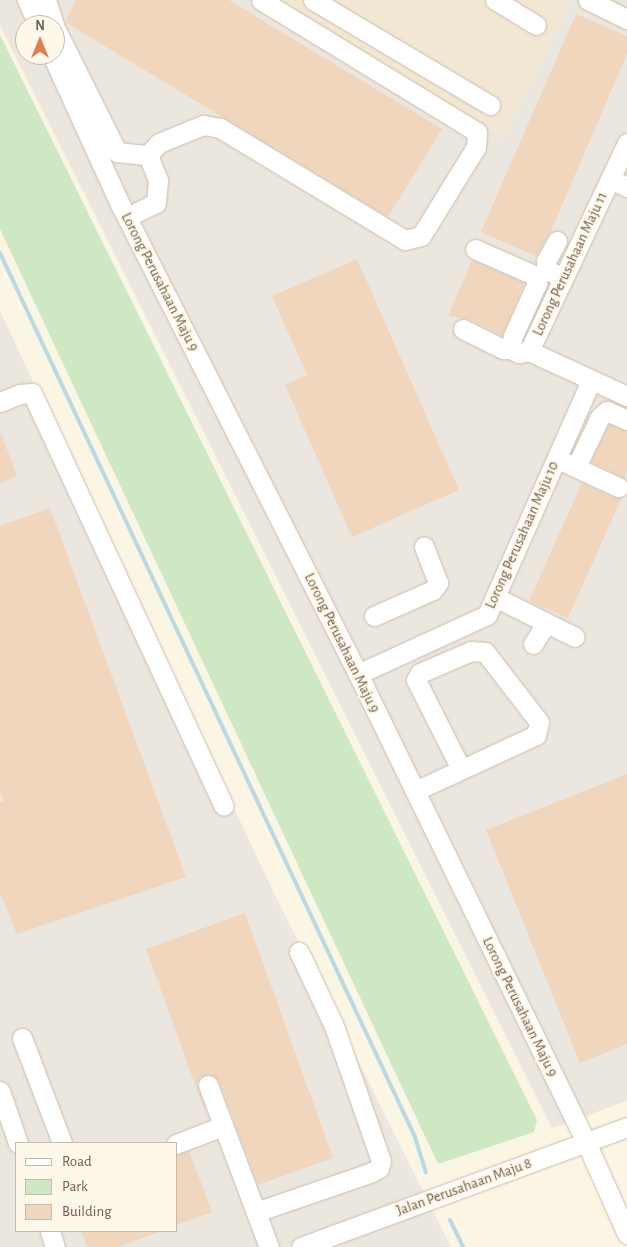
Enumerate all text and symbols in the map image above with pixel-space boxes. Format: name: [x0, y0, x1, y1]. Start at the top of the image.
north arrow: [15, 15, 65, 65]
text: N: [35, 19, 45, 33]
street label: Lorong Perusahaan Maju 11: [529, 189, 611, 339]
street label: Lorong Perusahaan Maju 9: [117, 210, 203, 354]
street label: Lorong Perusahaan Maju 10: [481, 459, 563, 611]
street label: Lorong Perusahaan Maju 9: [300, 570, 384, 716]
street label: Lorong Perusahaan Maju 9: [478, 934, 562, 1080]
legend: [15, 1142, 178, 1232]
text: Road: [62, 1154, 92, 1169]
street label: Jalan Perusahaan Maju 8: [394, 1154, 534, 1220]
text: Park: [62, 1179, 88, 1194]
text: Building: [62, 1204, 112, 1219]

